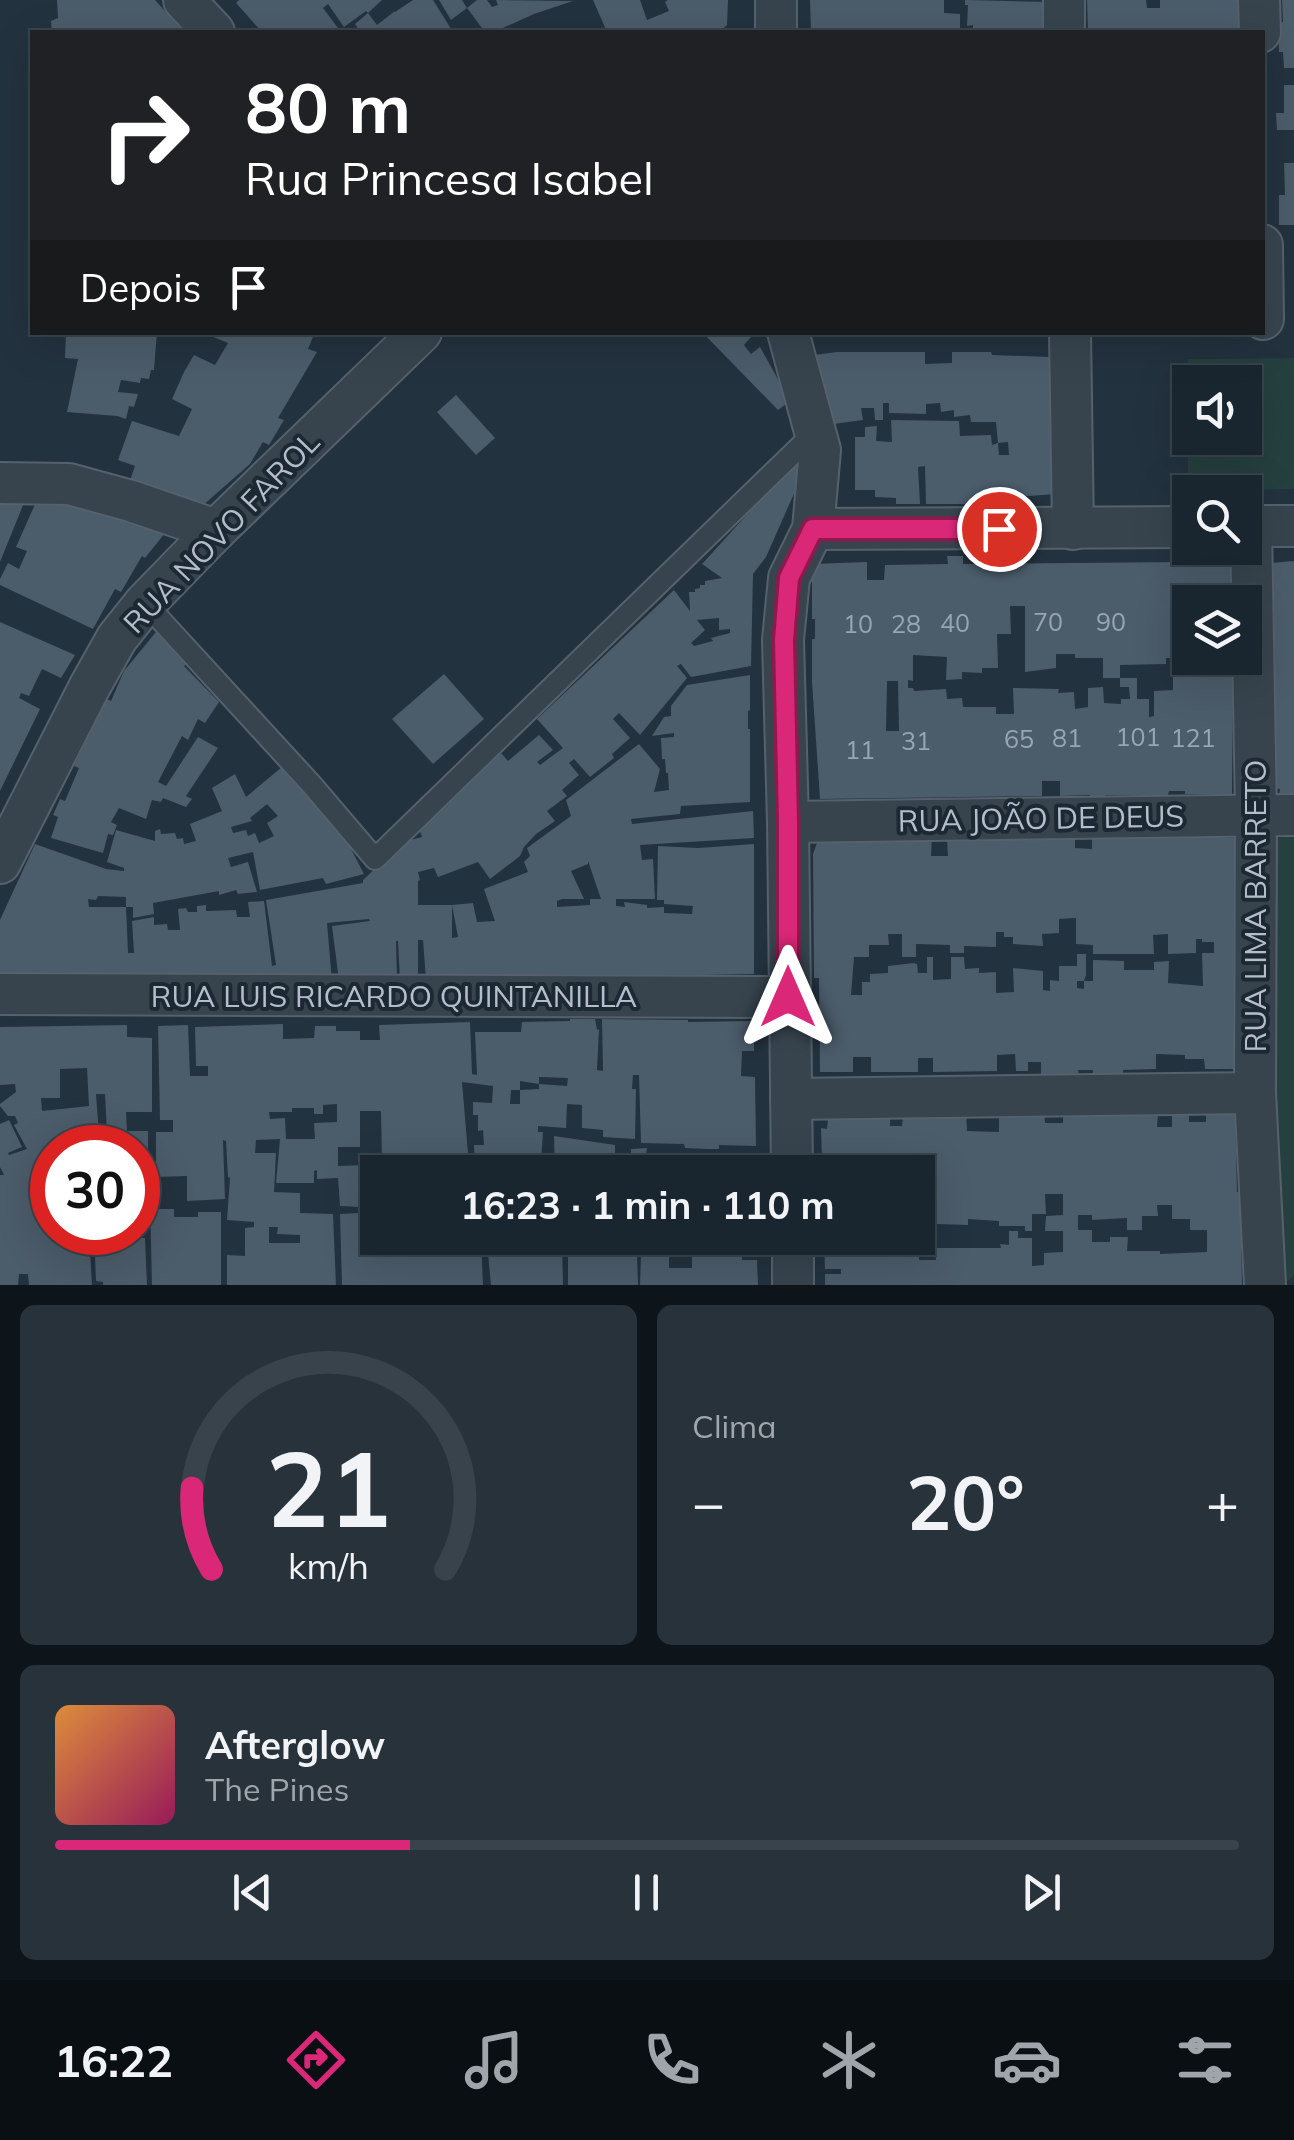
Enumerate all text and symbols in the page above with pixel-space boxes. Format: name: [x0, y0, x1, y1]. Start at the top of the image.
text: 80 m: [245, 63, 411, 151]
icon: right: [80, 70, 210, 200]
text: Rua Princesa Isabel: [245, 150, 654, 206]
icon: arrive: [221, 260, 276, 315]
text: Depois: [80, 264, 201, 312]
map controls: [1172, 365, 1262, 675]
button: sound: [1172, 365, 1262, 455]
street label: RUA NOVO FAROL: [115, 423, 327, 641]
button: search: [1172, 475, 1262, 565]
pin: [957, 487, 1042, 572]
icon: arrive: [972, 502, 1027, 557]
button: layers: [1172, 585, 1262, 675]
house number: 70: [1033, 606, 1063, 637]
house number: 90: [1096, 606, 1126, 637]
house number: 40: [940, 607, 970, 638]
house number: 10: [843, 608, 873, 639]
house number: 28: [891, 608, 921, 639]
house number: 101: [1115, 721, 1161, 752]
house number: 81: [1052, 722, 1082, 753]
house number: 121: [1170, 722, 1216, 753]
house number: 65: [1004, 723, 1034, 754]
house number: 31: [901, 725, 931, 756]
house number: 11: [845, 734, 875, 765]
street label: RUA LIMA BARRETO: [1236, 759, 1274, 1053]
street label: RUA JOÃO DE DEUS: [898, 797, 1184, 839]
position arrow: [736, 945, 840, 1049]
street label: RUA LUIS RICARDO QUINTANILLA: [151, 977, 637, 1015]
speed limit sign: 30: [30, 1125, 160, 1255]
text: 16:23 · 1 min · 110 m: [460, 1181, 835, 1229]
text: Clima: [692, 1406, 776, 1446]
text: 21: [266, 1422, 391, 1553]
text: 20°: [906, 1455, 1025, 1549]
text: −: [692, 1468, 725, 1537]
text: +: [1206, 1468, 1239, 1537]
text: km/h: [288, 1543, 369, 1588]
text: Afterglow: [205, 1721, 385, 1769]
text: The Pines: [205, 1769, 349, 1809]
icon: previous: [225, 1865, 280, 1920]
icon: pause: [619, 1865, 674, 1920]
icon: next: [1014, 1865, 1069, 1920]
icon: directions: [281, 2025, 351, 2095]
icon: music: [459, 2025, 529, 2095]
icon: phone: [637, 2025, 707, 2095]
icon: climate: [814, 2025, 884, 2095]
icon: car: [992, 2025, 1062, 2095]
icon: filters: [1170, 2025, 1240, 2095]
text: 16:22: [54, 2032, 173, 2088]

